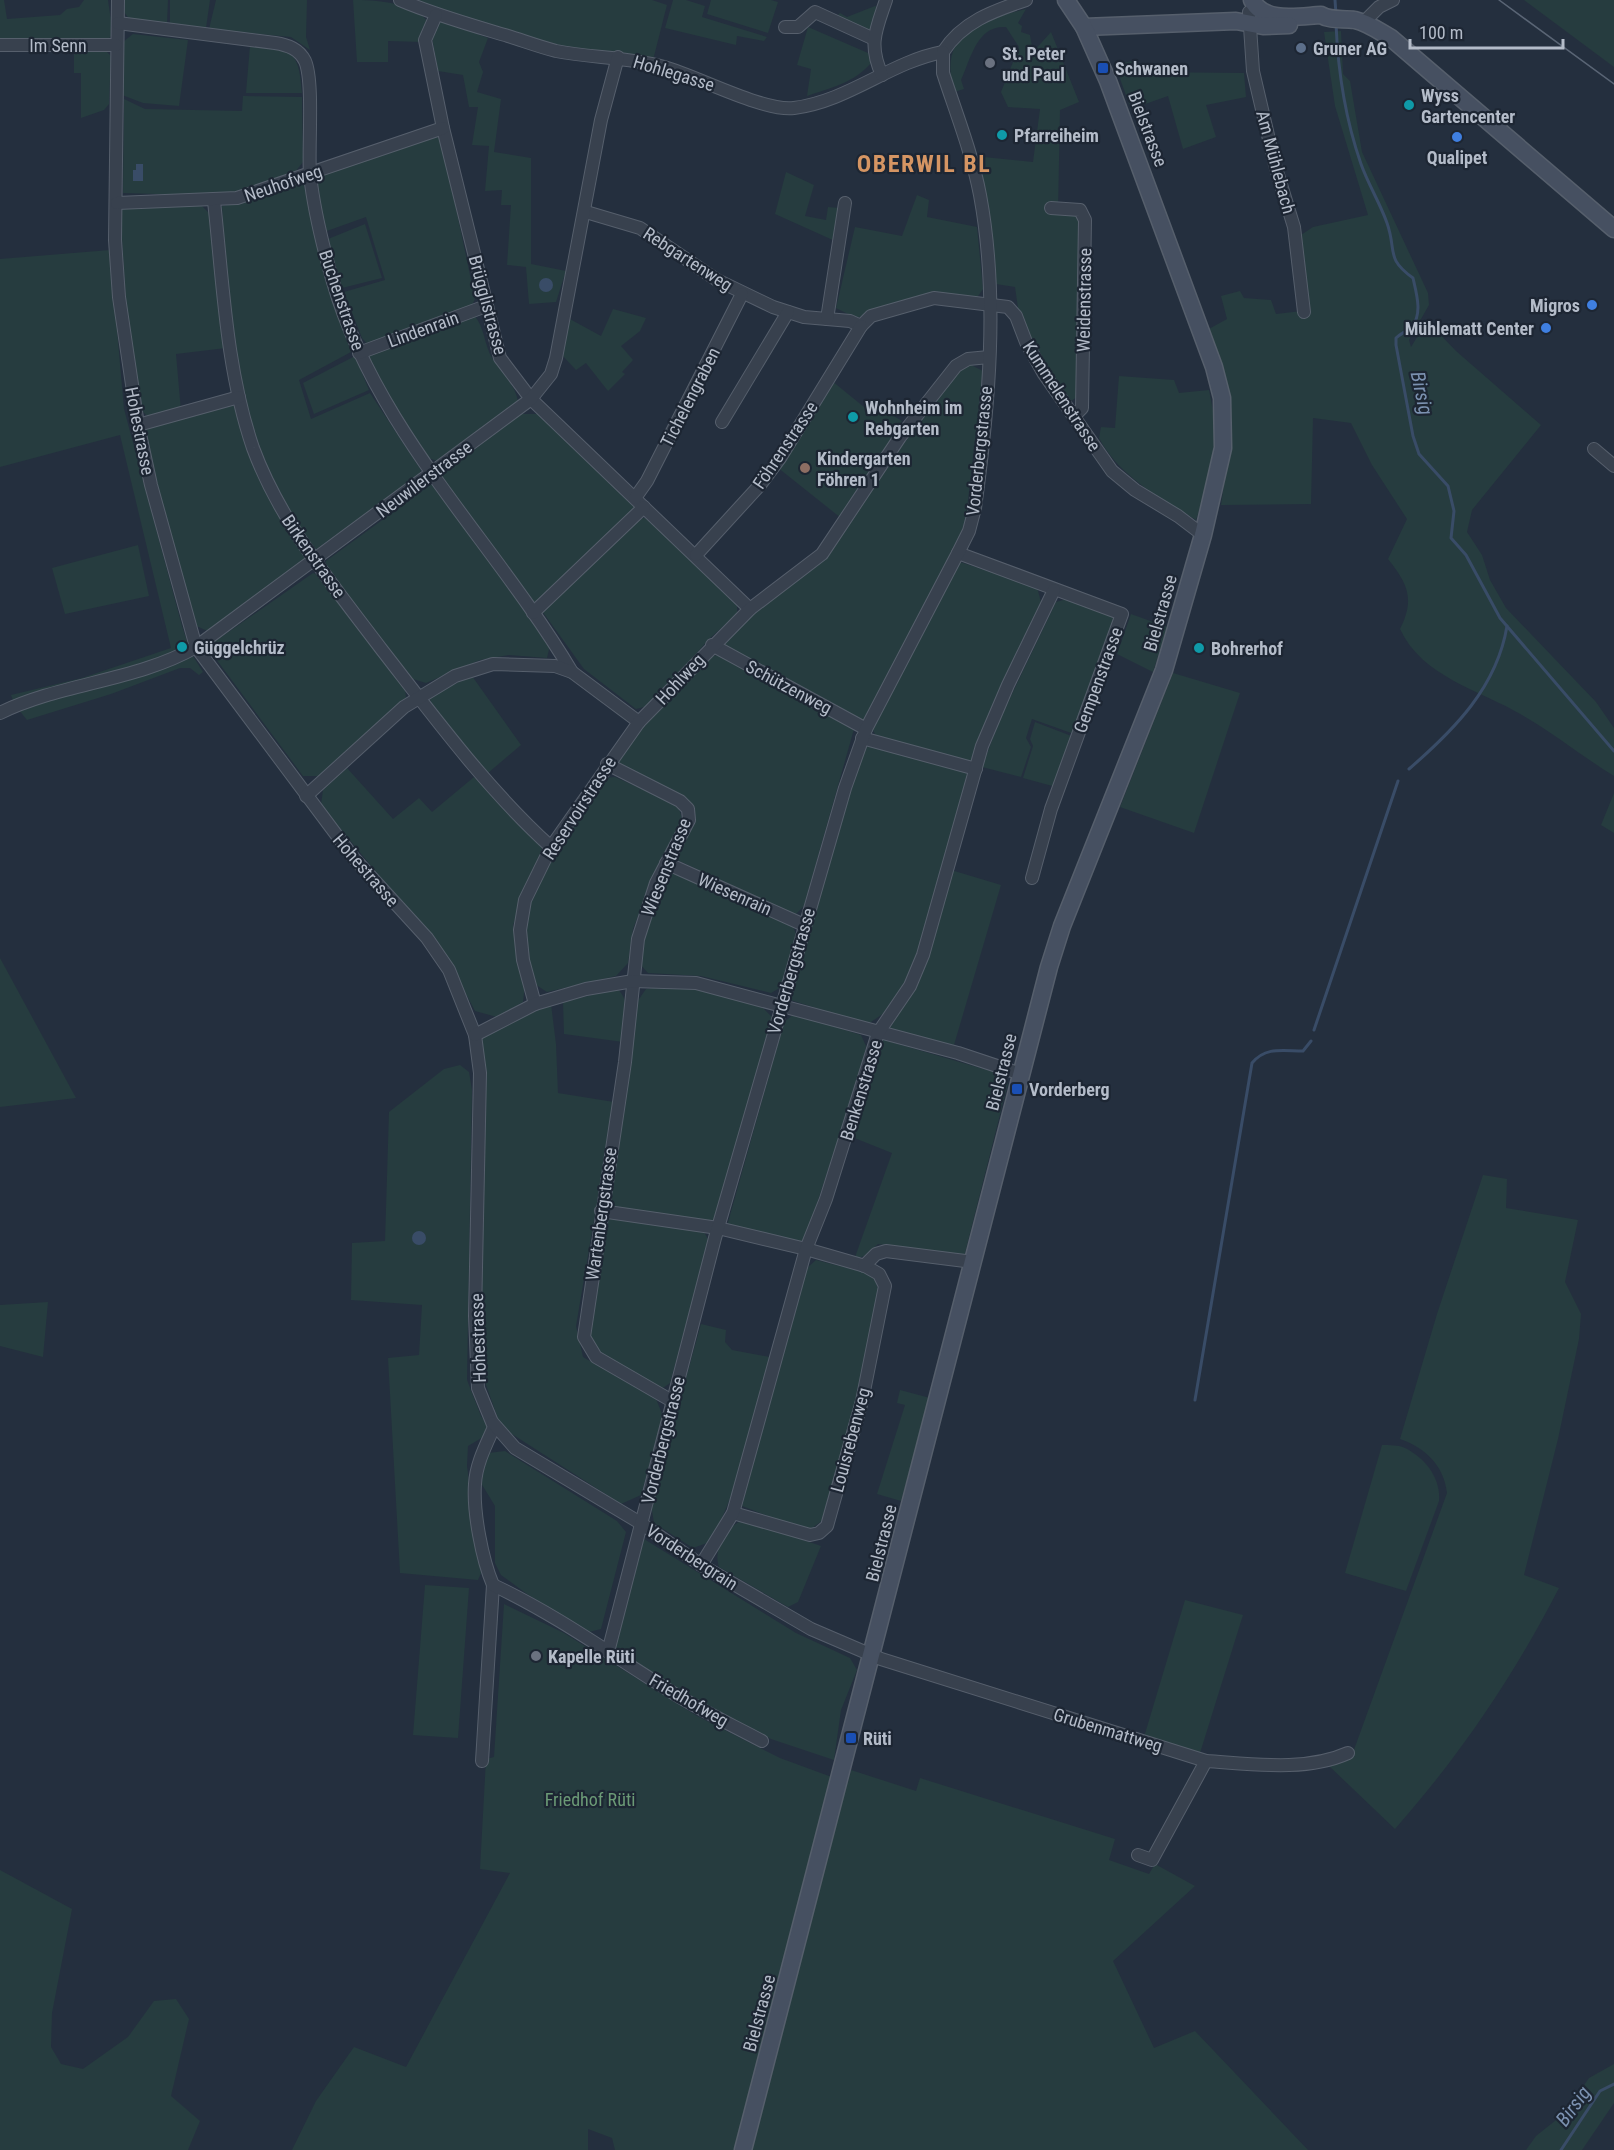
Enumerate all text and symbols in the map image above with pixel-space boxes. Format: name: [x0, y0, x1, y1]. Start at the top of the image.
scale bar: [1410, 12, 1563, 50]
text: 100 m: [1419, 22, 1463, 43]
street label: Im Senn: [29, 35, 87, 56]
place label: Gruner AG: [1313, 38, 1387, 59]
marker: Gruner AG: [1294, 41, 1308, 55]
place label: St. Peter und Paul: [1002, 43, 1065, 85]
street label: Hohlegasse: [631, 51, 717, 95]
marker: St. Peter und Paul: [983, 56, 997, 70]
place label: Schwanen: [1115, 58, 1188, 79]
marker: Schwanen: [1096, 61, 1110, 75]
place label: Wyss Gartencenter: [1421, 85, 1515, 127]
street label: Bielstrasse: [1124, 89, 1172, 169]
marker: Wyss Gartencenter: [1402, 98, 1416, 112]
street label: Am Mühlebach: [1252, 108, 1300, 216]
place label: Pfarreiheim: [1014, 125, 1099, 146]
marker: Pfarreiheim: [995, 128, 1009, 142]
marker: Qualipet: [1450, 130, 1464, 144]
place label: Qualipet: [1427, 147, 1488, 168]
district label: OBERWIL BL: [857, 150, 991, 178]
street label: Neuhofweg: [241, 160, 325, 206]
street label: Rebgartenweg: [640, 222, 736, 296]
street label: Buchenstrasse: [315, 247, 369, 353]
street label: Weidenstrasse: [1073, 248, 1095, 352]
street label: Brügglistrasse: [465, 253, 511, 357]
place label: Migros: [1530, 295, 1580, 316]
marker: Migros: [1585, 298, 1599, 312]
street label: Lindenrain: [385, 306, 461, 352]
place label: Mühlematt Center: [1405, 318, 1534, 339]
marker: Mühlematt Center: [1539, 321, 1553, 335]
street label: Kummelenstrasse: [1019, 337, 1105, 455]
street label: Tichelengraben: [656, 344, 724, 450]
water label: Birsig: [1406, 369, 1438, 417]
street label: Hohestrasse: [121, 385, 159, 477]
street label: Vorderbergstrasse: [962, 385, 996, 517]
street label: Föhrenstrasse: [748, 397, 822, 493]
place label: Wohnheim im Rebgarten: [865, 397, 962, 439]
marker: Wohnheim im Rebgarten: [846, 410, 860, 424]
street label: Neuwilerstrasse: [372, 436, 476, 522]
place label: Kindergarten Föhren 1: [817, 448, 911, 490]
marker: Kindergarten Föhren 1: [798, 461, 812, 475]
street label: Birkenstrasse: [278, 510, 350, 602]
street label: Bielstrasse: [1139, 572, 1181, 654]
street label: Gempenstrasse: [1069, 624, 1127, 736]
place label: Güggelchrüz: [194, 637, 285, 658]
place label: Bohrerhof: [1211, 638, 1283, 659]
marker: Güggelchrüz: [175, 640, 189, 654]
marker: Bohrerhof: [1192, 641, 1206, 655]
street label: Hohlweg: [651, 649, 709, 709]
street label: Schützenweg: [742, 656, 836, 718]
street label: Reservoirstrasse: [538, 753, 620, 863]
street label: Wiesenstrasse: [637, 815, 695, 919]
street label: Hohestrasse: [329, 829, 403, 911]
street label: Wiesenrain: [695, 868, 775, 920]
street label: Vorderbergstrasse: [763, 905, 819, 1037]
street label: Bielstrasse: [981, 1031, 1021, 1113]
street label: Benkenstrasse: [836, 1037, 886, 1143]
place label: Vorderberg: [1029, 1079, 1110, 1100]
marker: Vorderberg: [1010, 1082, 1024, 1096]
street label: Wartenbergstrasse: [581, 1146, 621, 1282]
street label: Hohestrasse: [466, 1293, 490, 1383]
street label: Vorderbergstrasse: [637, 1374, 689, 1506]
street label: Louisrebenweg: [826, 1385, 874, 1495]
street label: Bielstrasse: [861, 1502, 901, 1584]
street label: Vorderbergrain: [642, 1520, 742, 1594]
place label: Kapelle Rüti: [548, 1646, 635, 1667]
marker: Kapelle Rüti: [529, 1649, 543, 1663]
street label: Friedhofweg: [646, 1669, 732, 1731]
street label: Grubenmattweg: [1051, 1703, 1165, 1757]
place label: Rüti: [863, 1728, 892, 1749]
marker: Rüti: [844, 1731, 858, 1745]
park label: Friedhof Rüti: [545, 1789, 635, 1810]
street label: Bielstrasse: [739, 1972, 779, 2054]
water label: Birsig: [1550, 2081, 1596, 2131]

